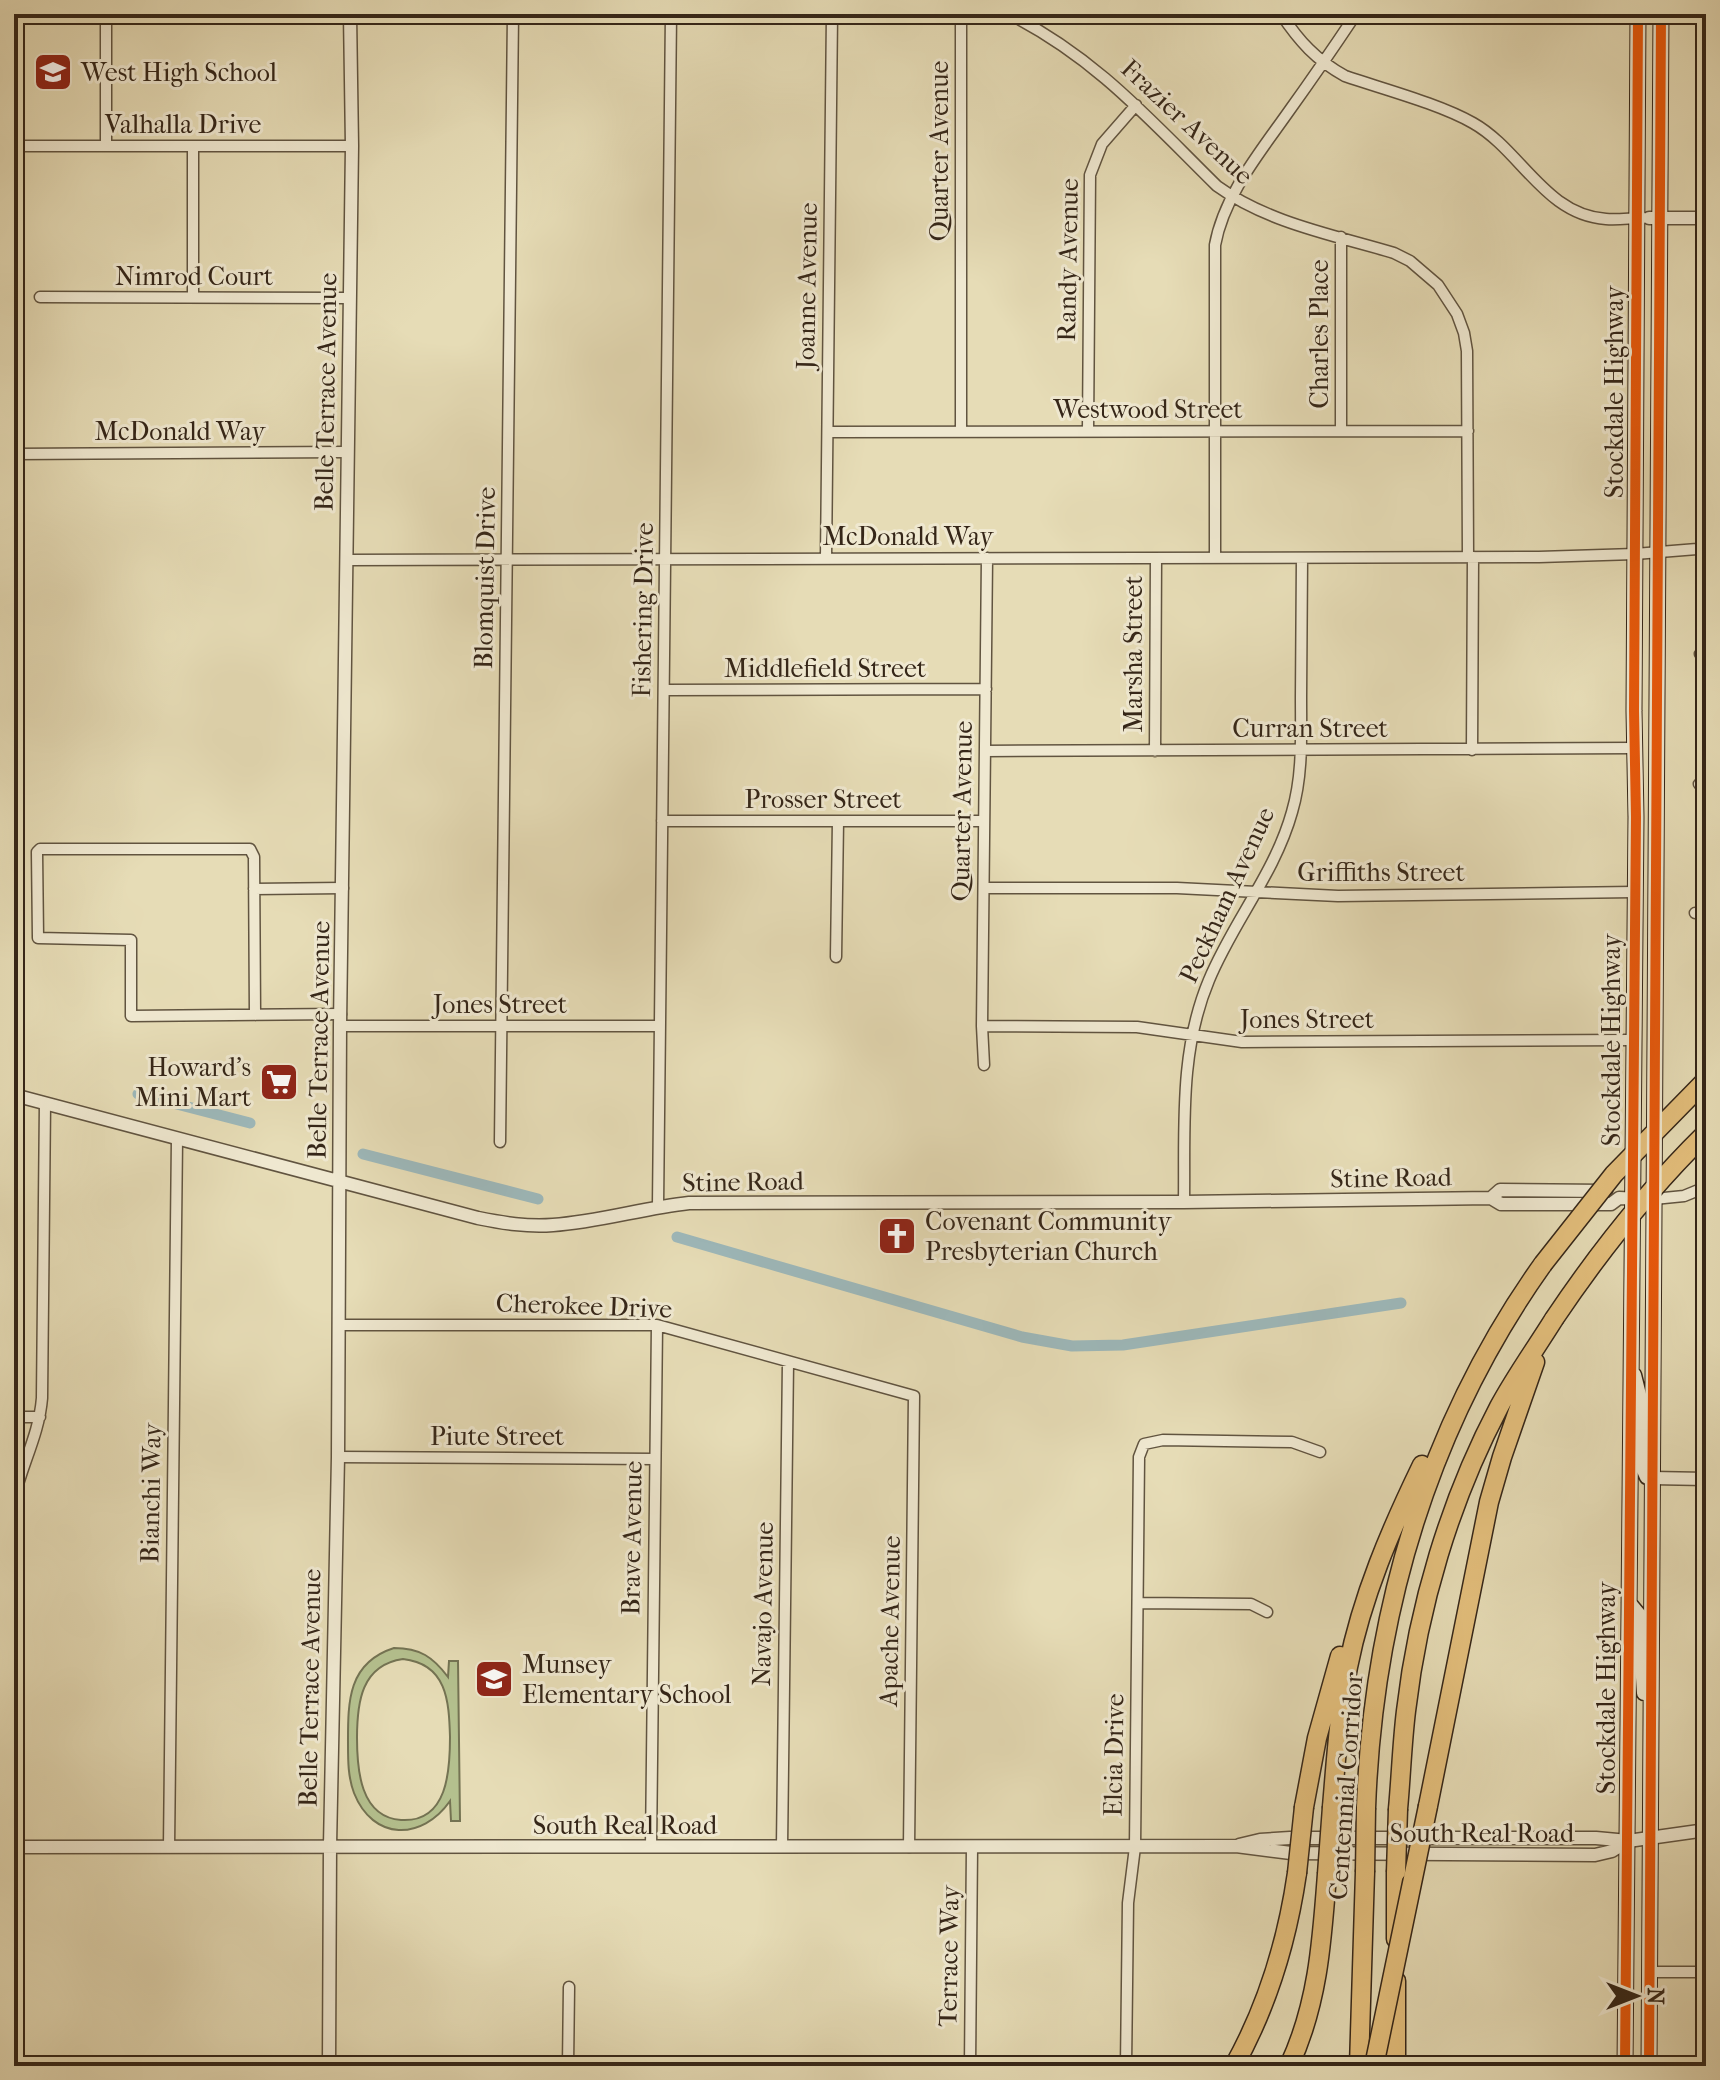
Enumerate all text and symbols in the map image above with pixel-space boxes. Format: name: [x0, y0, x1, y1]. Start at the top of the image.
school or university icon: West High School: [32, 51, 74, 93]
street label: Frazier Avenue: [1114, 53, 1260, 191]
place label: West High School: [80, 57, 277, 88]
street label: Quarter Avenue: [924, 61, 955, 241]
street label: Valhalla Drive: [104, 109, 261, 140]
street label: Randy Avenue: [1051, 178, 1085, 342]
street label: Joanne Avenue: [790, 202, 824, 372]
street label: Charles Place: [1304, 259, 1335, 409]
street label: Nimrod Court: [115, 261, 274, 292]
street label: Belle Terrace Avenue: [308, 272, 344, 511]
street label: Stockdale Highway: [1599, 285, 1630, 498]
street label: Westwood Street: [1052, 394, 1243, 425]
street label: McDonald Way: [95, 416, 267, 447]
street label: Blomquist Drive: [468, 486, 502, 669]
street label: McDonald Way: [823, 521, 995, 552]
street label: Fishering Drive: [626, 522, 660, 698]
street label: Marsha Street: [1118, 575, 1149, 733]
street label: Middlefield Street: [724, 653, 927, 684]
street label: Curran Street: [1232, 713, 1389, 744]
street label: Quarter Avenue: [945, 720, 979, 902]
street label: Prosser Street: [744, 784, 902, 815]
street label: Peckham Avenue: [1173, 802, 1281, 988]
street label: Griffiths Street: [1297, 857, 1465, 888]
street label: Belle Terrace Avenue: [301, 920, 337, 1159]
street label: Stockdale Highway: [1596, 933, 1627, 1146]
street label: Jones Street: [431, 989, 568, 1020]
street label: Jones Street: [1238, 1004, 1375, 1035]
place label: Howard's Mini Mart: [135, 1052, 252, 1113]
supermarket icon: Howard's Mini Mart: [258, 1061, 300, 1103]
street label: Stine Road: [1330, 1161, 1453, 1195]
street label: Stine Road: [682, 1165, 805, 1199]
place label: Covenant Community Presbyterian Church: [925, 1206, 1173, 1267]
church icon: Covenant Community Presbyterian Church: [876, 1215, 918, 1257]
street label: Cherokee Drive: [495, 1287, 673, 1325]
street label: Piute Street: [430, 1421, 565, 1452]
street label: Bianchi Way: [134, 1422, 168, 1563]
street label: Brave Avenue: [615, 1460, 649, 1615]
street label: Navajo Avenue: [746, 1521, 780, 1687]
street label: Apache Avenue: [873, 1535, 907, 1708]
street label: Belle Terrace Avenue: [292, 1568, 328, 1807]
street label: Stockdale Highway: [1591, 1581, 1622, 1794]
place label: Munsey Elementary School: [522, 1649, 731, 1710]
school or university icon: Munsey Elementary School: [473, 1658, 515, 1700]
street label: Centennial Corridor: [1323, 1671, 1369, 1901]
street label: Elcia Drive: [1097, 1693, 1131, 1817]
street label: South Real Road: [533, 1810, 718, 1841]
street label: South Real Road: [1390, 1818, 1575, 1849]
street label: Terrace Way: [932, 1884, 966, 2027]
north arrow: [1596, 1956, 1676, 2036]
text: N: [1642, 1988, 1668, 2005]

